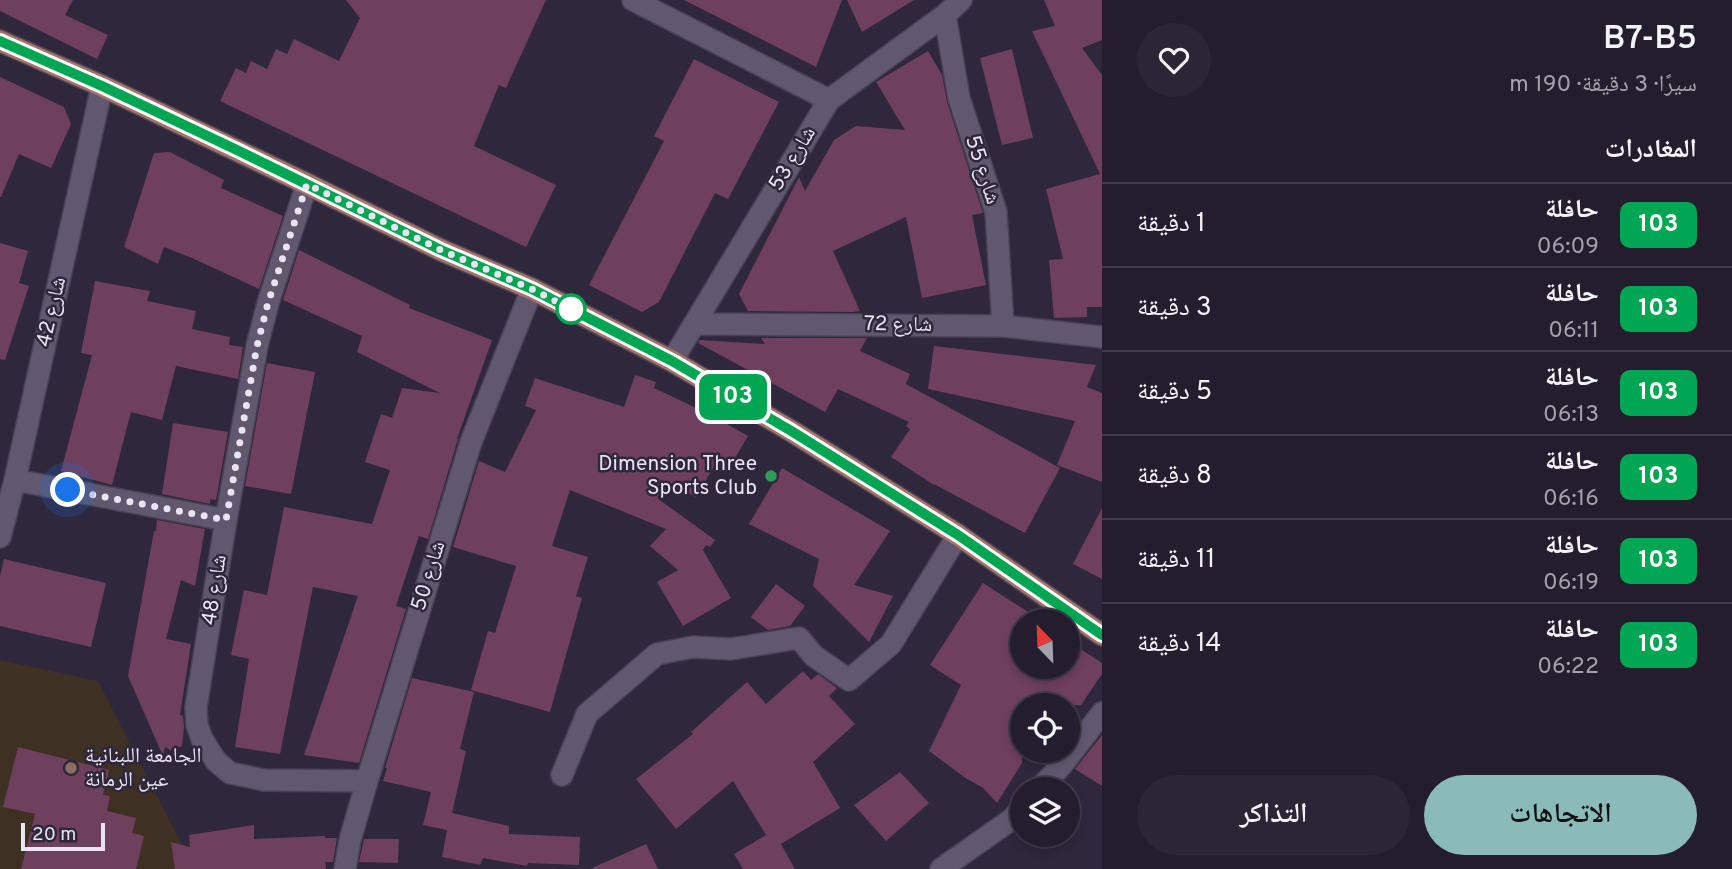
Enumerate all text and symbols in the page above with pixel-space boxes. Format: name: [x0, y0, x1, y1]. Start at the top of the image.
text: B7-B5: [1603, 19, 1697, 61]
button: heart: [1137, 23, 1211, 97]
text: سيرًا · 3 دقيقة · 190 m: [1509, 71, 1697, 100]
street label: شارع 53: [763, 122, 823, 196]
street label: شارع 55: [958, 132, 1006, 208]
text: المغادرات: [1605, 134, 1697, 167]
text: حافلة: [1545, 194, 1599, 227]
text: 1 دقيقة: [1137, 208, 1206, 241]
text: 103: [1639, 210, 1678, 240]
text: 06:09: [1537, 233, 1599, 262]
street label: شارع 42: [31, 274, 73, 350]
text: حافلة: [1545, 278, 1599, 311]
text: 3 دقيقة: [1137, 292, 1212, 325]
unlabelled marker: [556, 294, 586, 324]
text: 103: [1639, 294, 1678, 324]
street label: شارع 72: [864, 311, 932, 339]
text: 06:11: [1548, 317, 1599, 346]
text: حافلة: [1545, 362, 1599, 395]
line badge: 103: [693, 374, 773, 420]
text: 5 دقيقة: [1137, 376, 1212, 409]
text: 103: [1639, 378, 1678, 408]
text: 103: [713, 382, 753, 412]
text: 06:13: [1543, 401, 1599, 430]
text: حافلة: [1545, 446, 1599, 479]
place label: Dimension Three Sports Club: [598, 451, 757, 502]
text: 8 دقيقة: [1137, 460, 1212, 493]
text: 103: [1639, 462, 1678, 492]
marker: Dimension Three Sports Club: [763, 468, 779, 484]
your location: [50, 472, 85, 507]
text: 06:16: [1543, 485, 1599, 514]
text: حافلة: [1545, 530, 1599, 563]
street label: شارع 50: [406, 538, 452, 614]
text: 11 دقيقة: [1137, 544, 1215, 577]
text: 103: [1639, 546, 1678, 576]
street label: شارع 48: [196, 553, 234, 627]
text: 06:19: [1543, 569, 1599, 598]
north arrow: [1010, 609, 1080, 679]
map controls: [1010, 609, 1080, 847]
text: حافلة: [1545, 614, 1599, 647]
text: 14 دقيقة: [1137, 628, 1221, 661]
text: 103: [1639, 630, 1678, 660]
text: 06:22: [1537, 653, 1599, 682]
button: locate: [1010, 693, 1080, 763]
place label: الجامعة اللبنانية عين الرمانة: [85, 743, 201, 794]
marker: الجامعة اللبنانية عين الرمانة: [63, 760, 79, 776]
button: التذاكر: [1137, 775, 1410, 855]
button: الاتجاهات: [1424, 775, 1697, 855]
button: layers: [1010, 777, 1080, 847]
scale bar: [21, 820, 105, 852]
text: 20 m: [32, 823, 76, 847]

